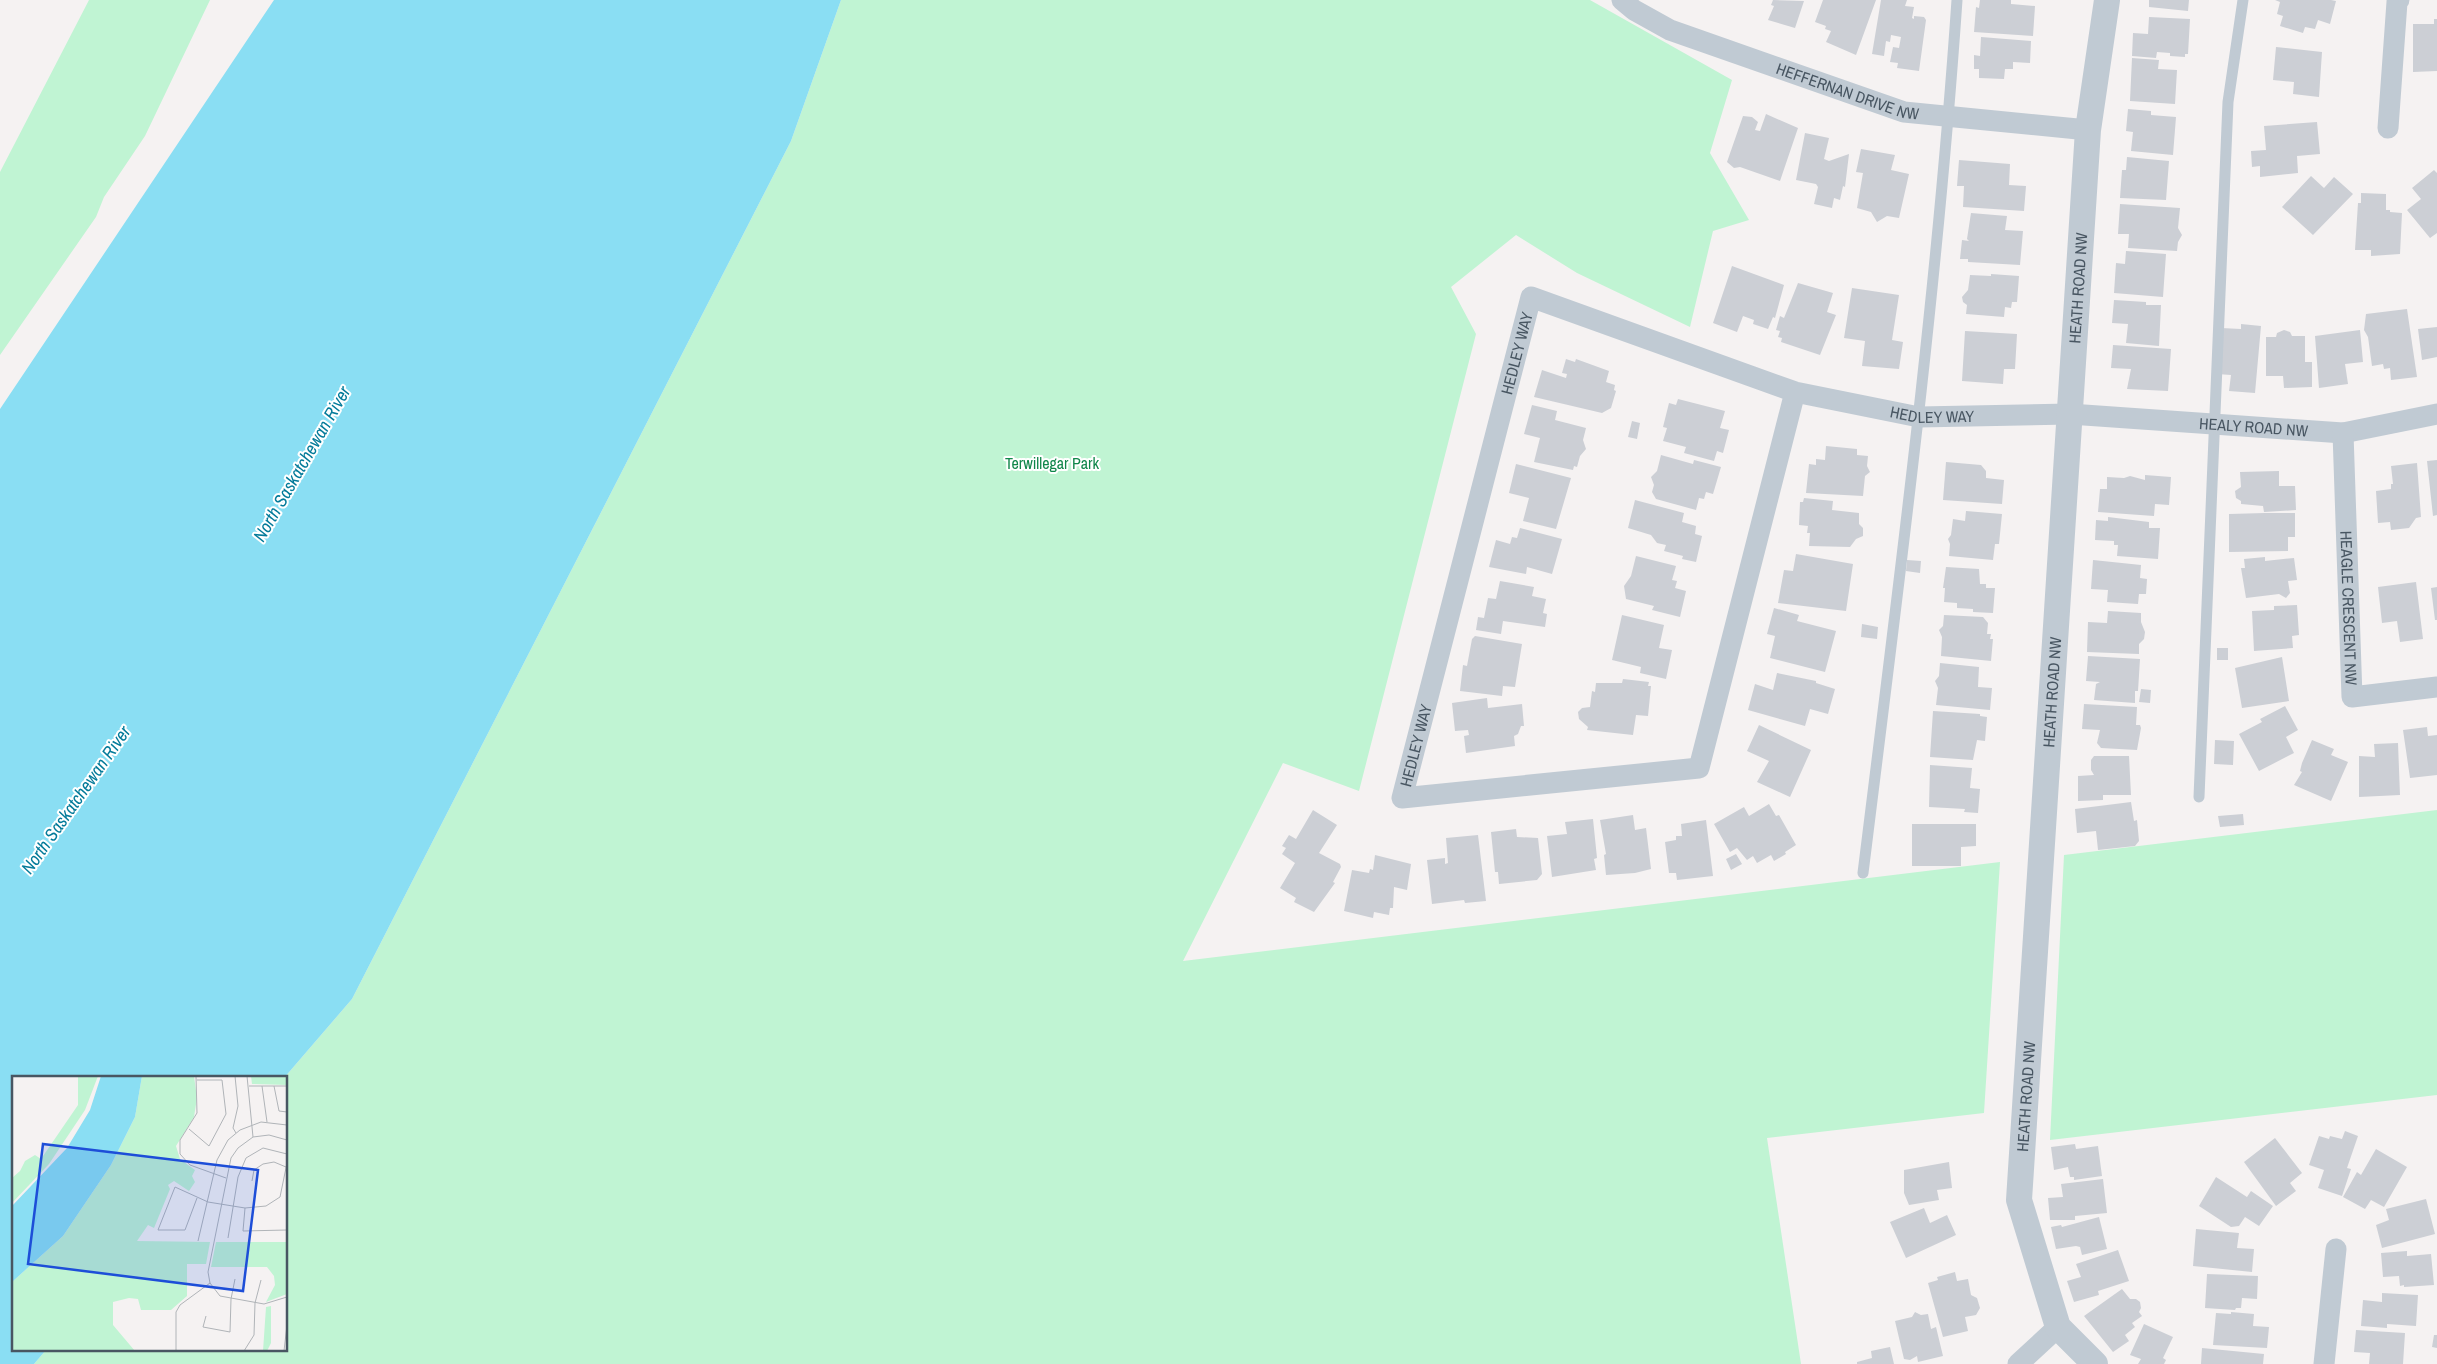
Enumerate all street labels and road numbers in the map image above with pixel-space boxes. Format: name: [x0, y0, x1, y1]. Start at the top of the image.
street label: HEFFERNAN DRIVE NW: [1773, 57, 1921, 124]
street label: HEATH ROAD NW: [2063, 232, 2092, 344]
street label: HEDLEY WAY: [1495, 309, 1538, 397]
street label: HEDLEY WAY: [1888, 400, 1975, 428]
street label: HEALY ROAD NW: [2198, 412, 2309, 442]
street label: HEAGLE CRESCENT NW: [2335, 530, 2363, 686]
street label: HEATH ROAD NW: [2037, 636, 2066, 748]
street label: HEDLEY WAY: [1394, 701, 1437, 789]
street label: HEATH ROAD NW: [2011, 1040, 2040, 1152]

